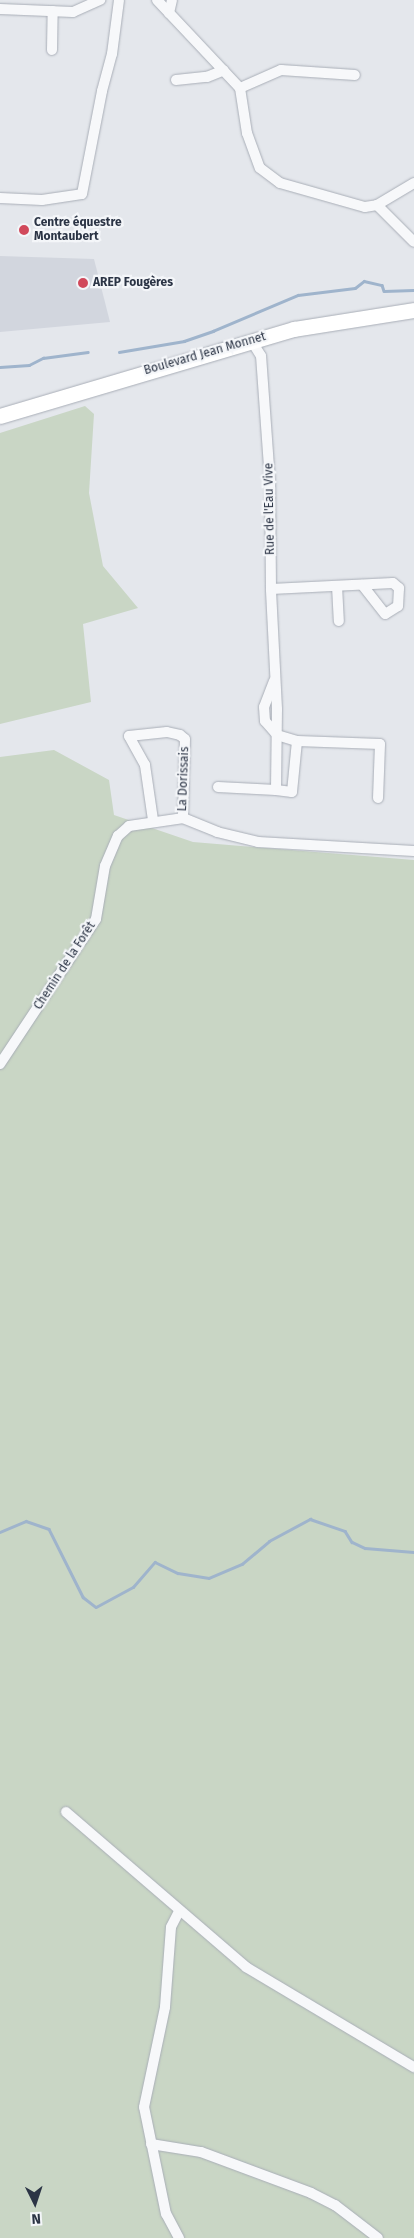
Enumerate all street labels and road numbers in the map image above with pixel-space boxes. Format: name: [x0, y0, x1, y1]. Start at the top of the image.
street label: Boulevard Jean Monnet: [142, 330, 268, 378]
street label: Rue de l'Eau Vive: [262, 463, 278, 555]
street label: La Dorissais: [176, 746, 192, 812]
street label: Chemin de la Forêt: [31, 919, 99, 1013]

